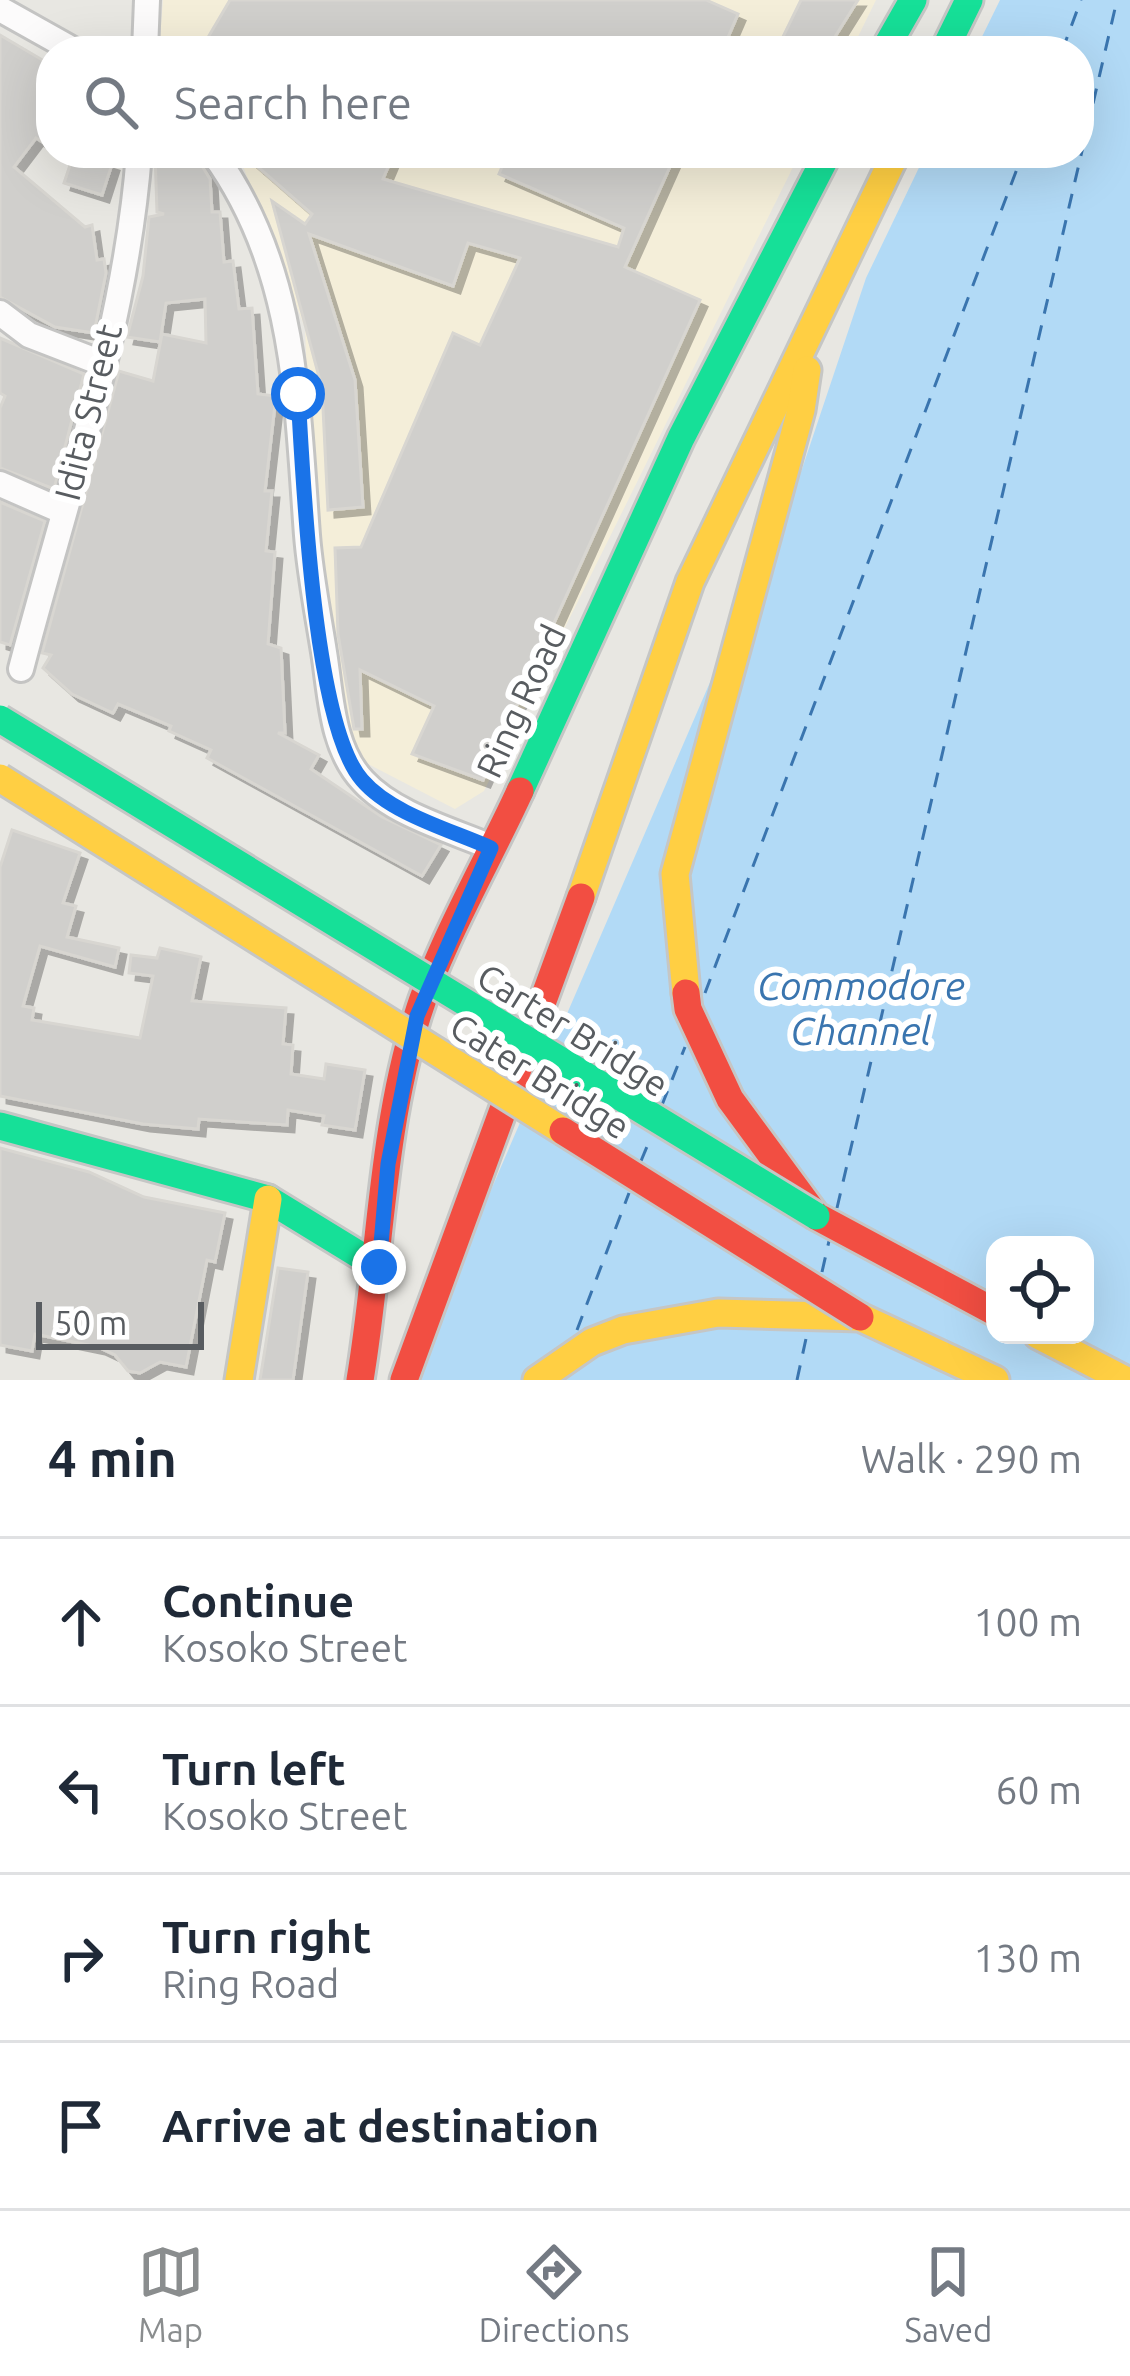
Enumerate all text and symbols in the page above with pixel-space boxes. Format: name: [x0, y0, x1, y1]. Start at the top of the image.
search box: [36, 36, 1094, 168]
icon: search: [78, 69, 144, 135]
text: Search here: [174, 77, 412, 128]
street label: Idita Street: [46, 319, 129, 504]
route start: [271, 367, 325, 421]
street label: Ring Road: [467, 618, 574, 784]
street label: Carter Bridge: [470, 955, 676, 1104]
water label: Commodore Channel: [757, 964, 965, 1052]
street label: Cater Bridge: [443, 1004, 637, 1147]
map controls: [986, 1236, 1094, 1344]
button: locate: [986, 1236, 1094, 1344]
route end: [352, 1240, 406, 1294]
scale bar: [36, 1296, 204, 1349]
text: 50 m: [54, 1304, 127, 1341]
text: 4 min: [48, 1429, 177, 1487]
text: Walk · 290 m: [861, 1437, 1082, 1480]
text: Continue: [162, 1575, 354, 1626]
icon: ahead: [48, 1589, 114, 1655]
text: 100 m: [973, 1600, 1082, 1643]
text: Kosoko Street: [162, 1626, 407, 1669]
text: Turn left: [162, 1743, 346, 1794]
icon: left: [48, 1757, 114, 1823]
text: 60 m: [995, 1768, 1082, 1811]
text: Kosoko Street: [162, 1794, 407, 1837]
text: Turn right: [162, 1911, 371, 1962]
icon: right: [48, 1925, 114, 1991]
text: 130 m: [973, 1936, 1082, 1979]
text: Ring Road: [162, 1962, 339, 2005]
icon: arrive: [48, 2093, 114, 2159]
text: Arrive at destination: [162, 2100, 599, 2151]
tab: Map: [138, 2239, 204, 2348]
tab: Directions: [479, 2239, 629, 2348]
tab: Saved: [905, 2239, 992, 2348]

